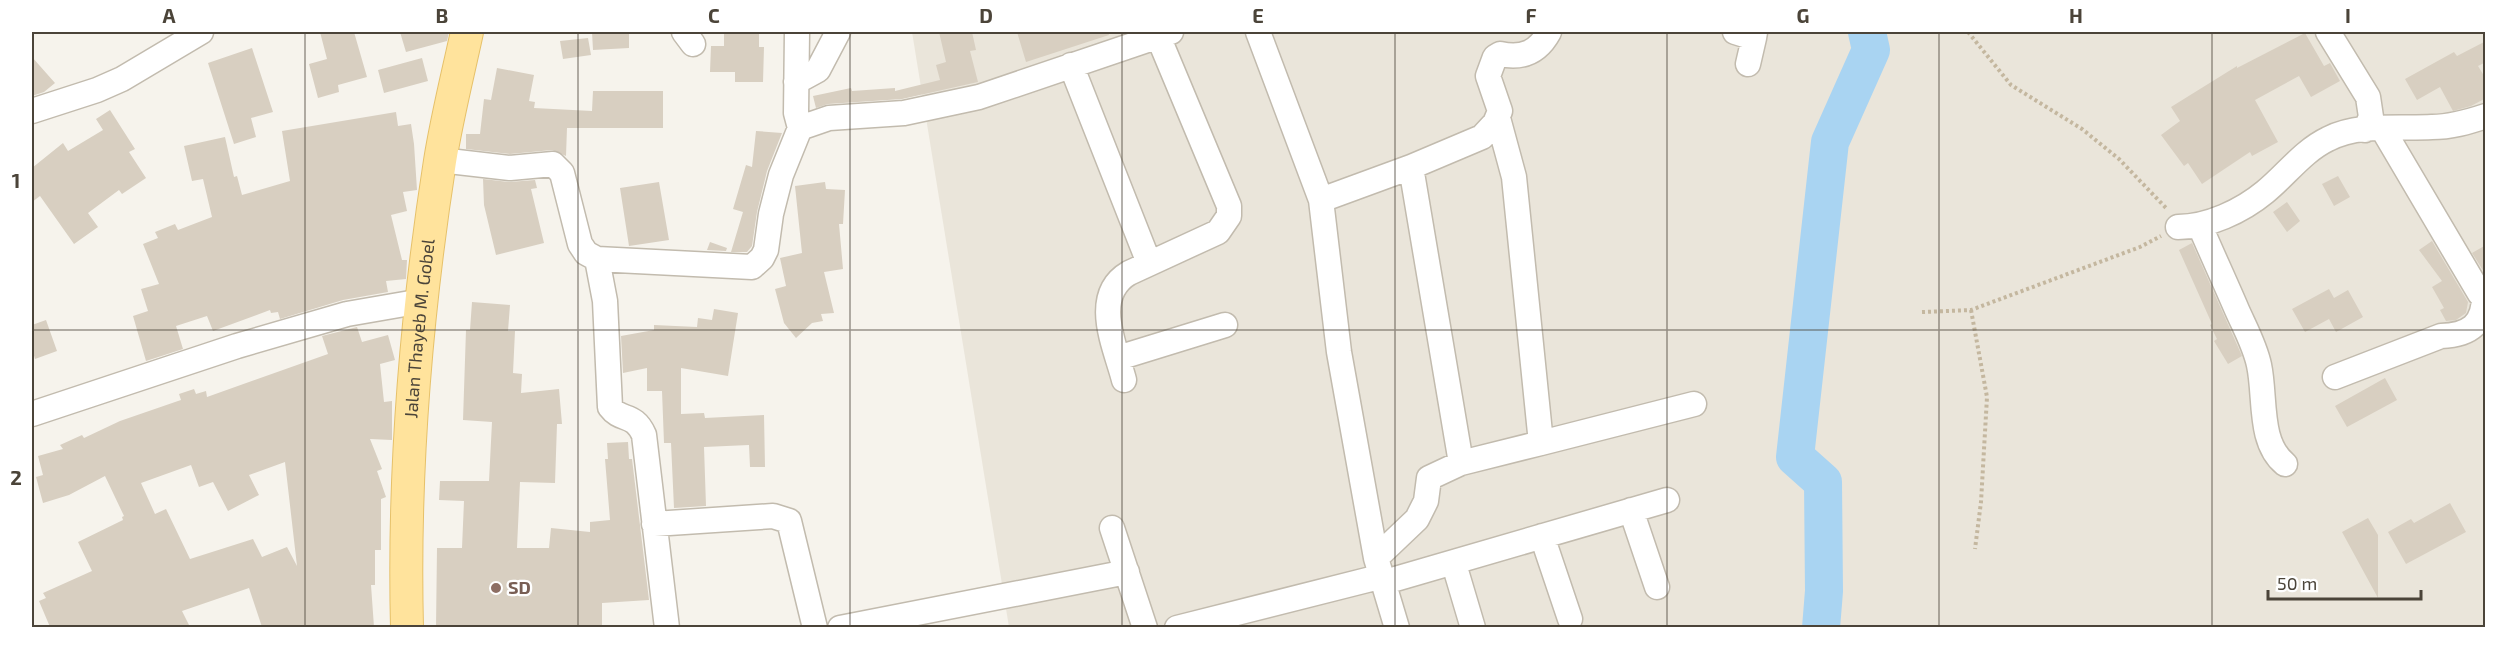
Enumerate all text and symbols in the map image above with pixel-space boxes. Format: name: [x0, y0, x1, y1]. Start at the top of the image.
text: A: [162, 3, 176, 27]
text: B: [436, 3, 448, 27]
text: C: [708, 3, 720, 27]
text: D: [979, 3, 993, 27]
text: E: [1252, 3, 1264, 27]
text: F: [1525, 3, 1537, 27]
text: G: [1797, 3, 1809, 27]
text: H: [2069, 3, 2083, 27]
text: I: [2345, 3, 2351, 27]
text: 1: [12, 168, 20, 192]
street label: Jalan Thayeb M. Gobel: [399, 237, 439, 419]
text: 2: [10, 465, 22, 489]
scale bar: [2268, 563, 2421, 601]
text: 50 m: [2277, 572, 2317, 594]
place label: SD: [508, 576, 531, 598]
marker: SD: [489, 581, 503, 595]

